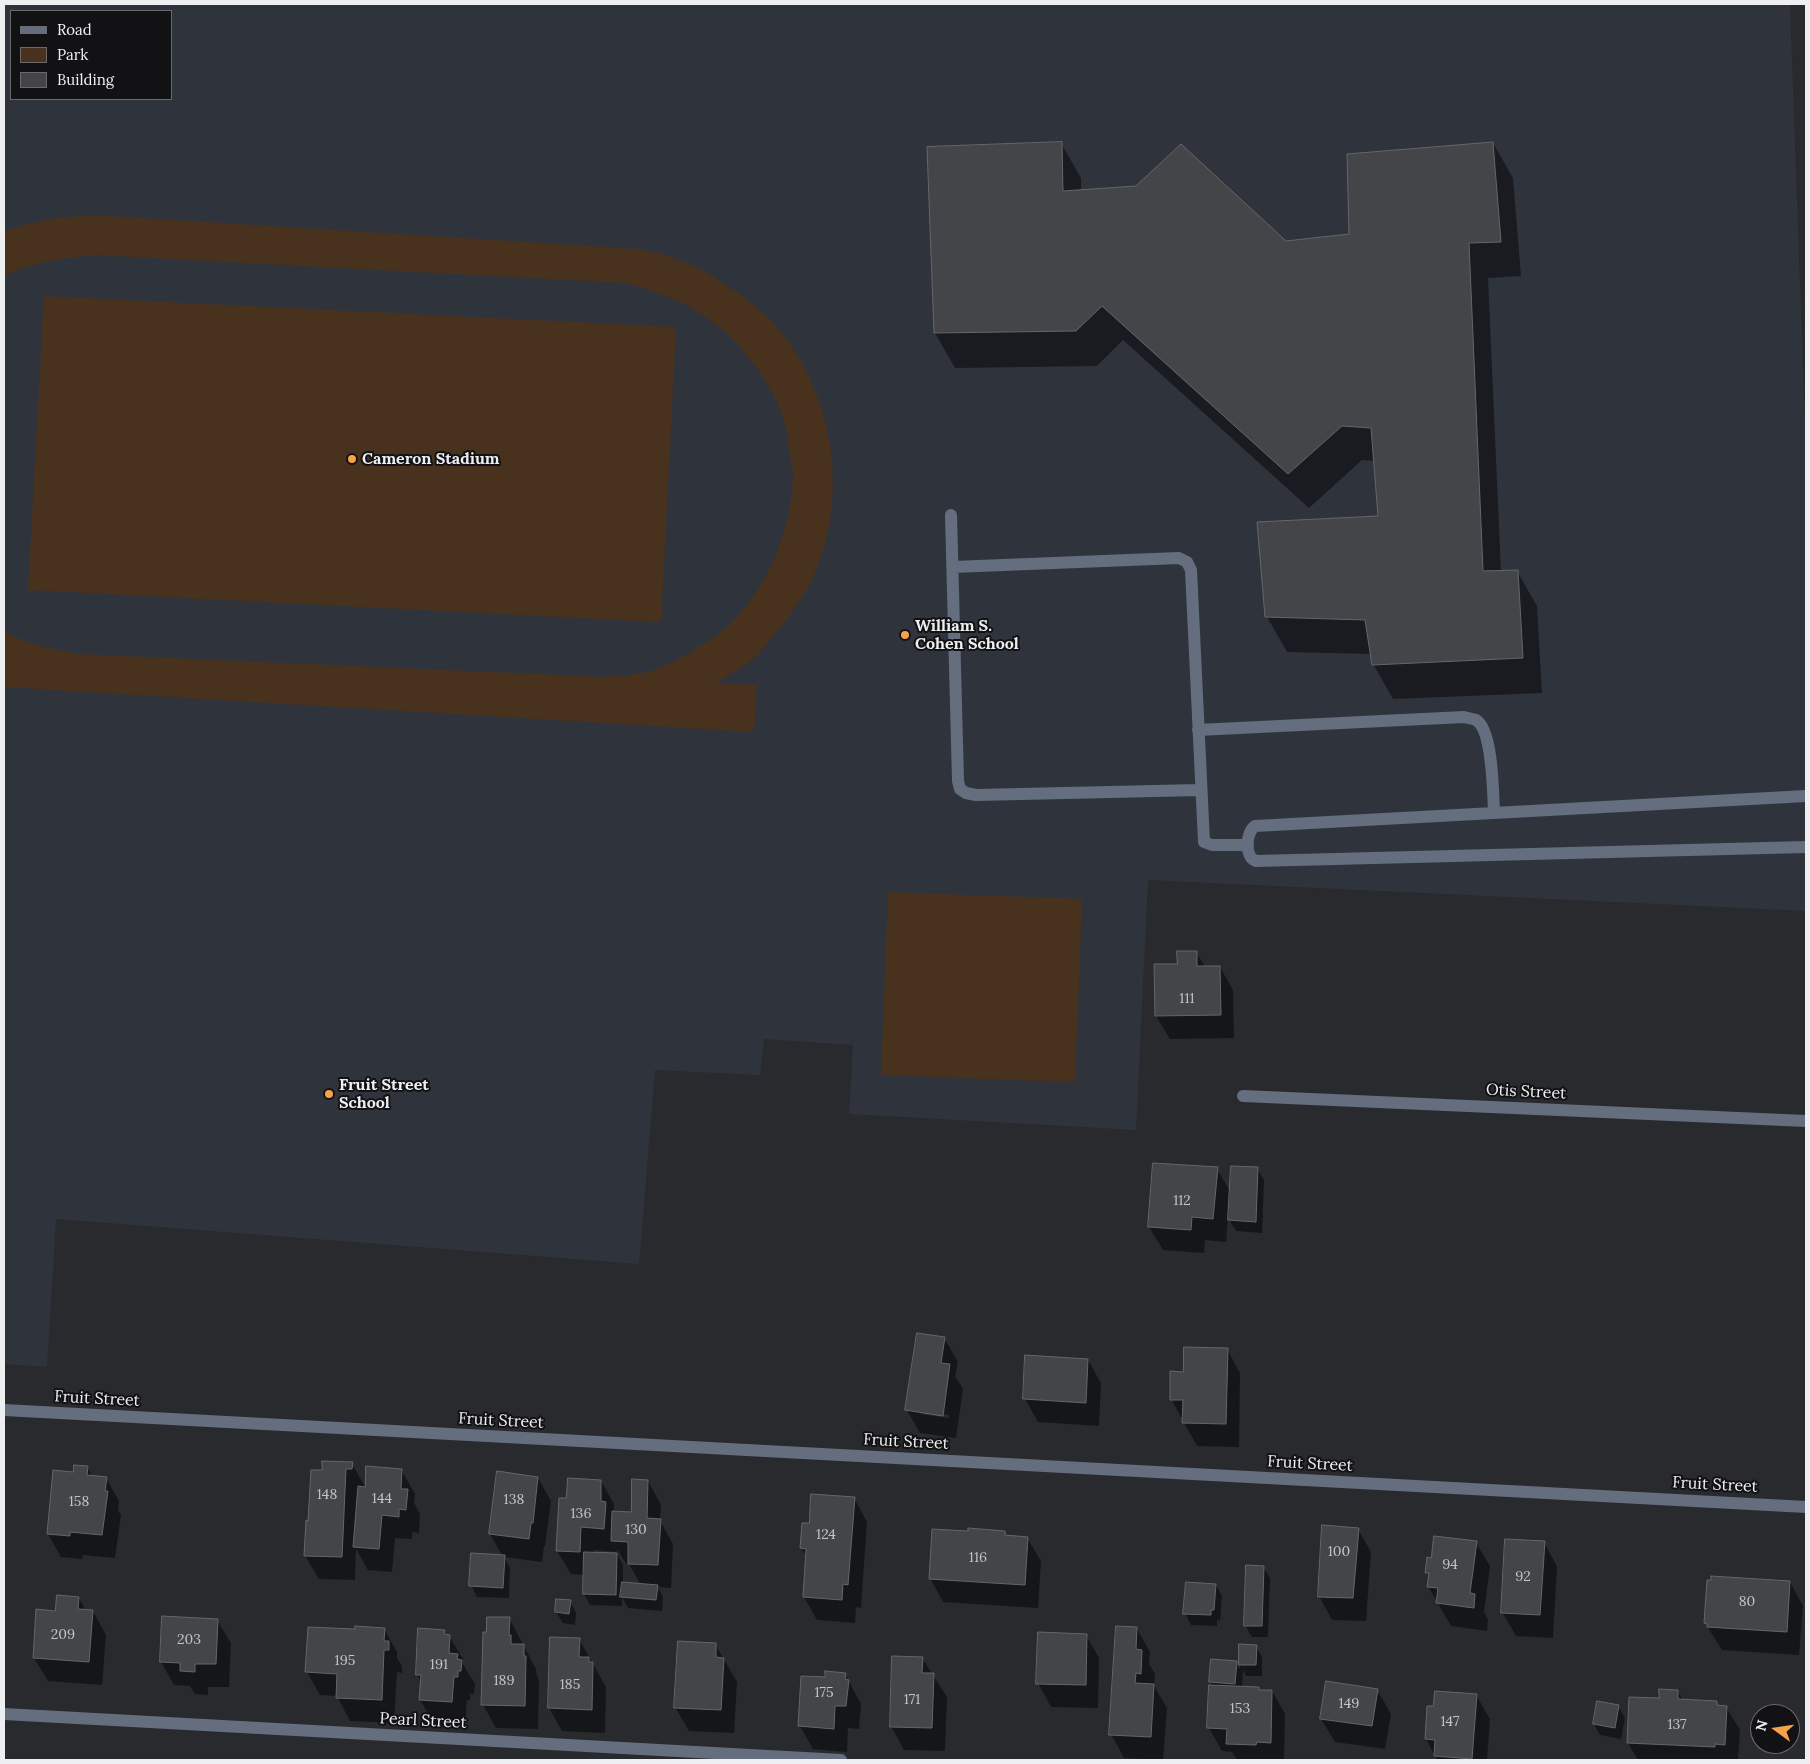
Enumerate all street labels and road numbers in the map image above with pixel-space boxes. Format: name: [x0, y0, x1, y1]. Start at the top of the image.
street label: Otis Street: [1485, 1080, 1567, 1104]
street label: Fruit Street: [54, 1387, 140, 1411]
street label: Fruit Street: [458, 1409, 544, 1433]
street label: Fruit Street: [863, 1430, 949, 1454]
street label: Fruit Street: [1267, 1452, 1353, 1476]
street label: Fruit Street: [1672, 1473, 1758, 1497]
street label: Pearl Street: [379, 1709, 467, 1733]

